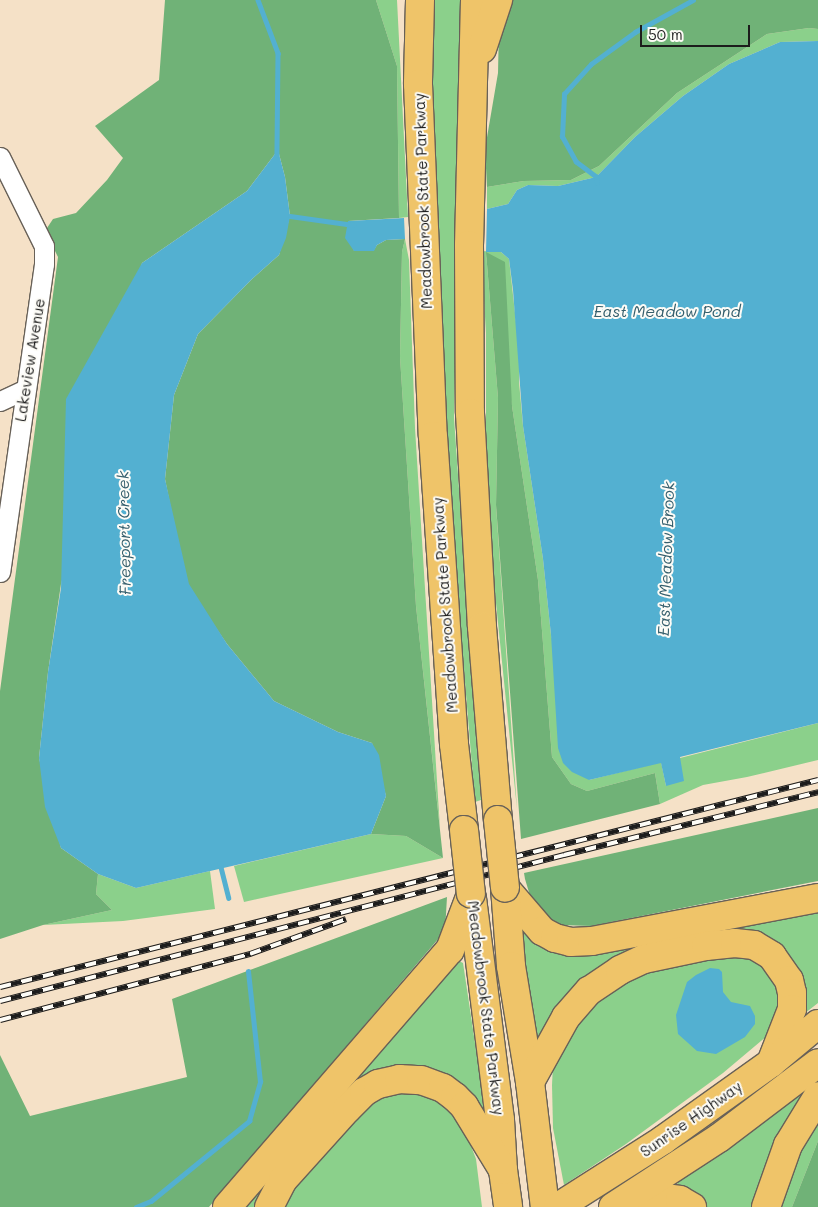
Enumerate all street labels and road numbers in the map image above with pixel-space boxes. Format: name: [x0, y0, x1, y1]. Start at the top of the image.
street label: Meadowbrook State Parkway: [410, 93, 436, 309]
street label: Lakeview Avenue: [11, 297, 49, 423]
street label: Meadowbrook State Parkway: [428, 497, 462, 713]
street label: Meadowbrook State Parkway: [464, 900, 508, 1116]
street label: Sunrise Highway: [637, 1077, 745, 1161]

